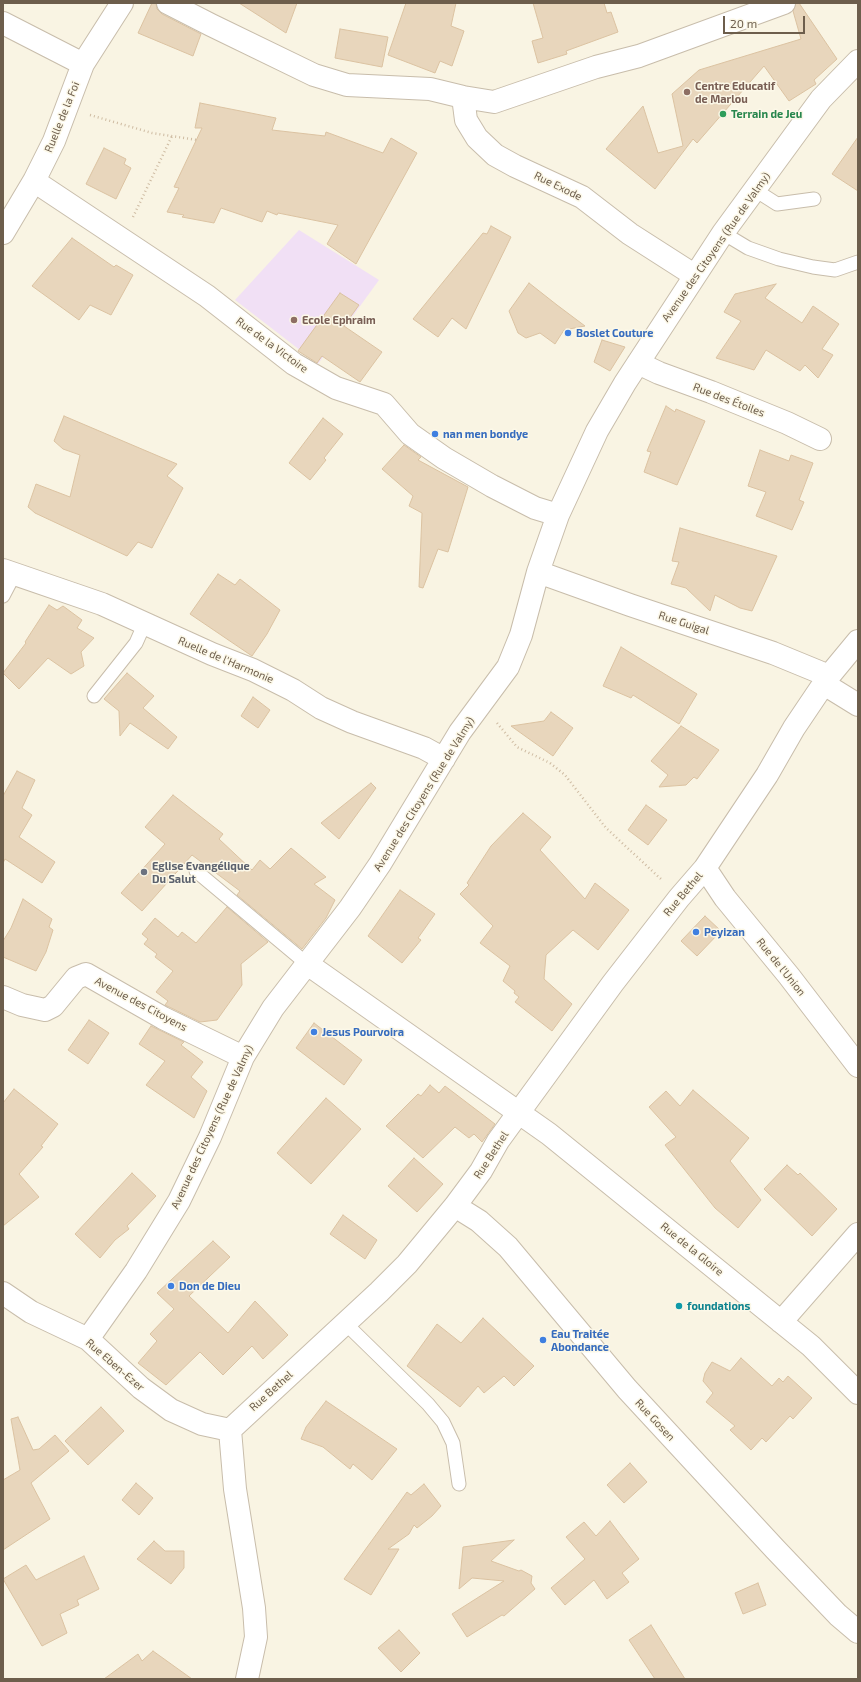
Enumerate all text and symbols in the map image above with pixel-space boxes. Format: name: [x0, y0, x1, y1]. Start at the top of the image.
scale bar: [725, 8, 807, 34]
text: 20 m: [730, 16, 757, 30]
place label: Centre Educatif de Marlou: [695, 79, 775, 105]
street label: Ruelle de la Foi: [42, 80, 82, 154]
marker: Centre Educatif de Marlou: [682, 87, 692, 97]
place label: Terrain de Jeu: [731, 107, 802, 121]
marker: Terrain de Jeu: [718, 109, 728, 119]
street label: Rue Exode: [532, 169, 584, 203]
street label: Avenue des Citoyens (Rue de Valmy): [659, 170, 773, 324]
place label: Ecole Ephraim: [302, 313, 376, 327]
street label: Rue de la Victoire: [233, 314, 311, 376]
marker: Ecole Ephraim: [289, 315, 299, 325]
place label: Boslet Couture: [576, 326, 653, 340]
marker: Boslet Couture: [563, 328, 573, 338]
street label: Rue des Étoiles: [691, 380, 767, 420]
place label: nan men bondye: [443, 427, 528, 441]
marker: nan men bondye: [430, 429, 440, 439]
street label: Rue Guigal: [657, 609, 711, 637]
street label: Ruelle de l'Harmonie: [176, 634, 276, 686]
street label: Avenue des Citoyens (Rue de Valmy): [371, 714, 477, 874]
place label: Eglise Evangélique Du Salut: [152, 859, 250, 885]
marker: Eglise Evangélique Du Salut: [139, 867, 149, 877]
street label: Rue Bethel: [661, 869, 705, 919]
place label: Peyizan: [704, 925, 745, 939]
marker: Peyizan: [691, 927, 701, 937]
street label: Rue de l'Union: [754, 935, 808, 999]
street label: Avenue des Citoyens: [93, 974, 189, 1034]
place label: Jesus Pourvoira: [322, 1025, 404, 1039]
marker: Jesus Pourvoira: [309, 1027, 319, 1037]
street label: Avenue des Citoyens (Rue de Valmy): [168, 1043, 256, 1211]
street label: Rue Bethel: [471, 1129, 511, 1181]
street label: Rue de la Gloire: [658, 1220, 726, 1278]
place label: Don de Dieu: [179, 1279, 240, 1293]
marker: Don de Dieu: [166, 1281, 176, 1291]
place label: foundations: [687, 1299, 750, 1313]
marker: foundations: [674, 1301, 684, 1311]
place label: Eau Traitée Abondance: [551, 1327, 609, 1353]
marker: Eau Traitée Abondance: [538, 1335, 548, 1345]
street label: Rue Eben-Ezer: [83, 1336, 147, 1394]
street label: Rue Bethel: [247, 1368, 295, 1414]
street label: Rue Gosen: [632, 1396, 678, 1444]

